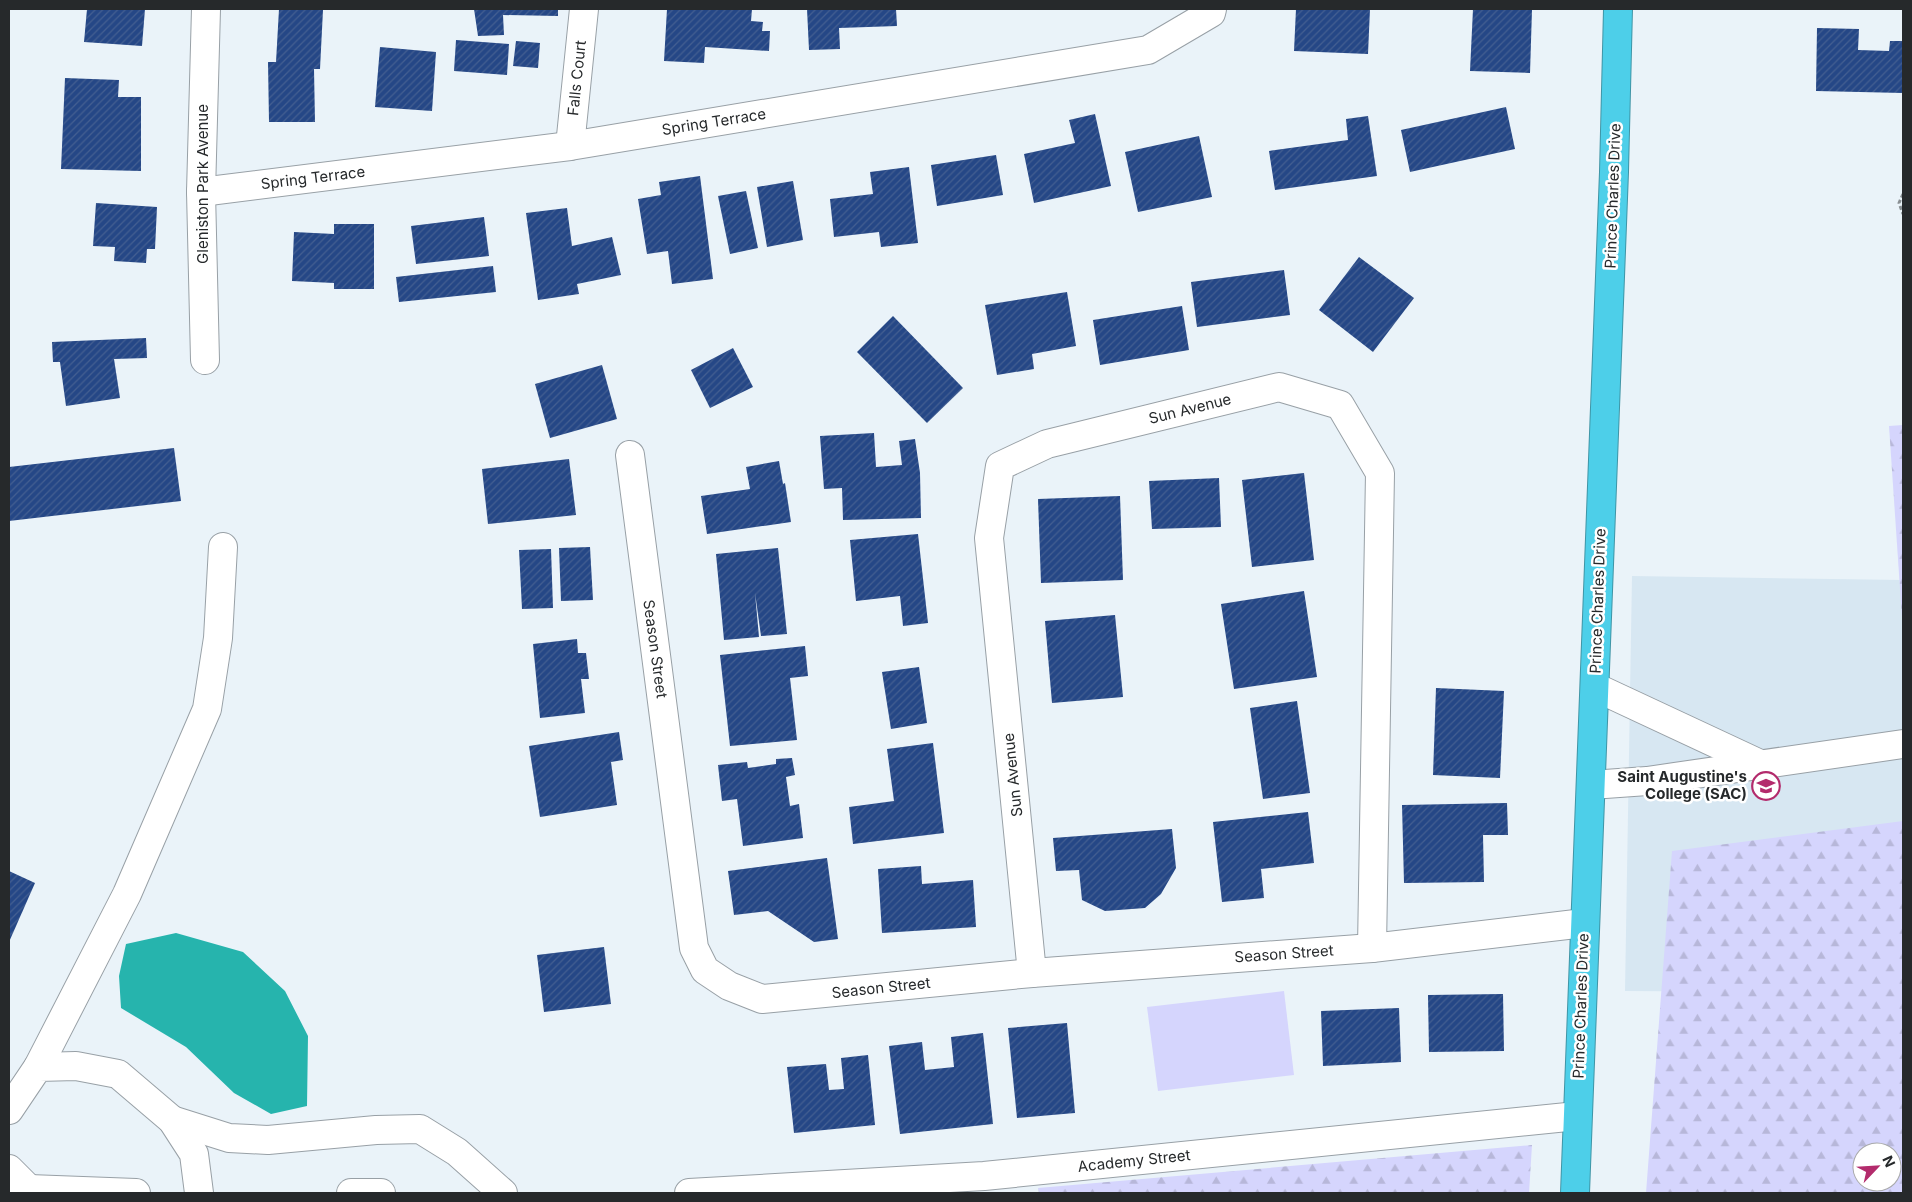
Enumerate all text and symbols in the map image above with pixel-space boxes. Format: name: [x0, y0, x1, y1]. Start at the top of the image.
street label: Falls Court: [563, 39, 590, 117]
street label: Gleniston Park Avenue: [193, 104, 212, 264]
street label: Spring Terrace: [661, 104, 767, 139]
street label: Prince Charles Drive: [1600, 123, 1625, 269]
street label: Spring Terrace: [260, 162, 366, 193]
street label: Sun Avenue: [1147, 389, 1233, 428]
street label: Prince Charles Drive: [1585, 528, 1610, 674]
street label: Season Street: [639, 598, 672, 699]
street label: Sun Avenue: [999, 732, 1026, 818]
place label: Saint Augustine's College (SAC): [1617, 767, 1747, 803]
school or university icon: Saint Augustine's College (SAC): [1751, 771, 1781, 801]
street label: Prince Charles Drive: [1568, 933, 1593, 1079]
street label: Season Street: [1234, 941, 1334, 966]
street label: Season Street: [831, 973, 931, 1002]
north arrow: [1852, 1142, 1902, 1192]
street label: Academy Street: [1077, 1145, 1191, 1176]
text: N: [1879, 1153, 1899, 1170]

